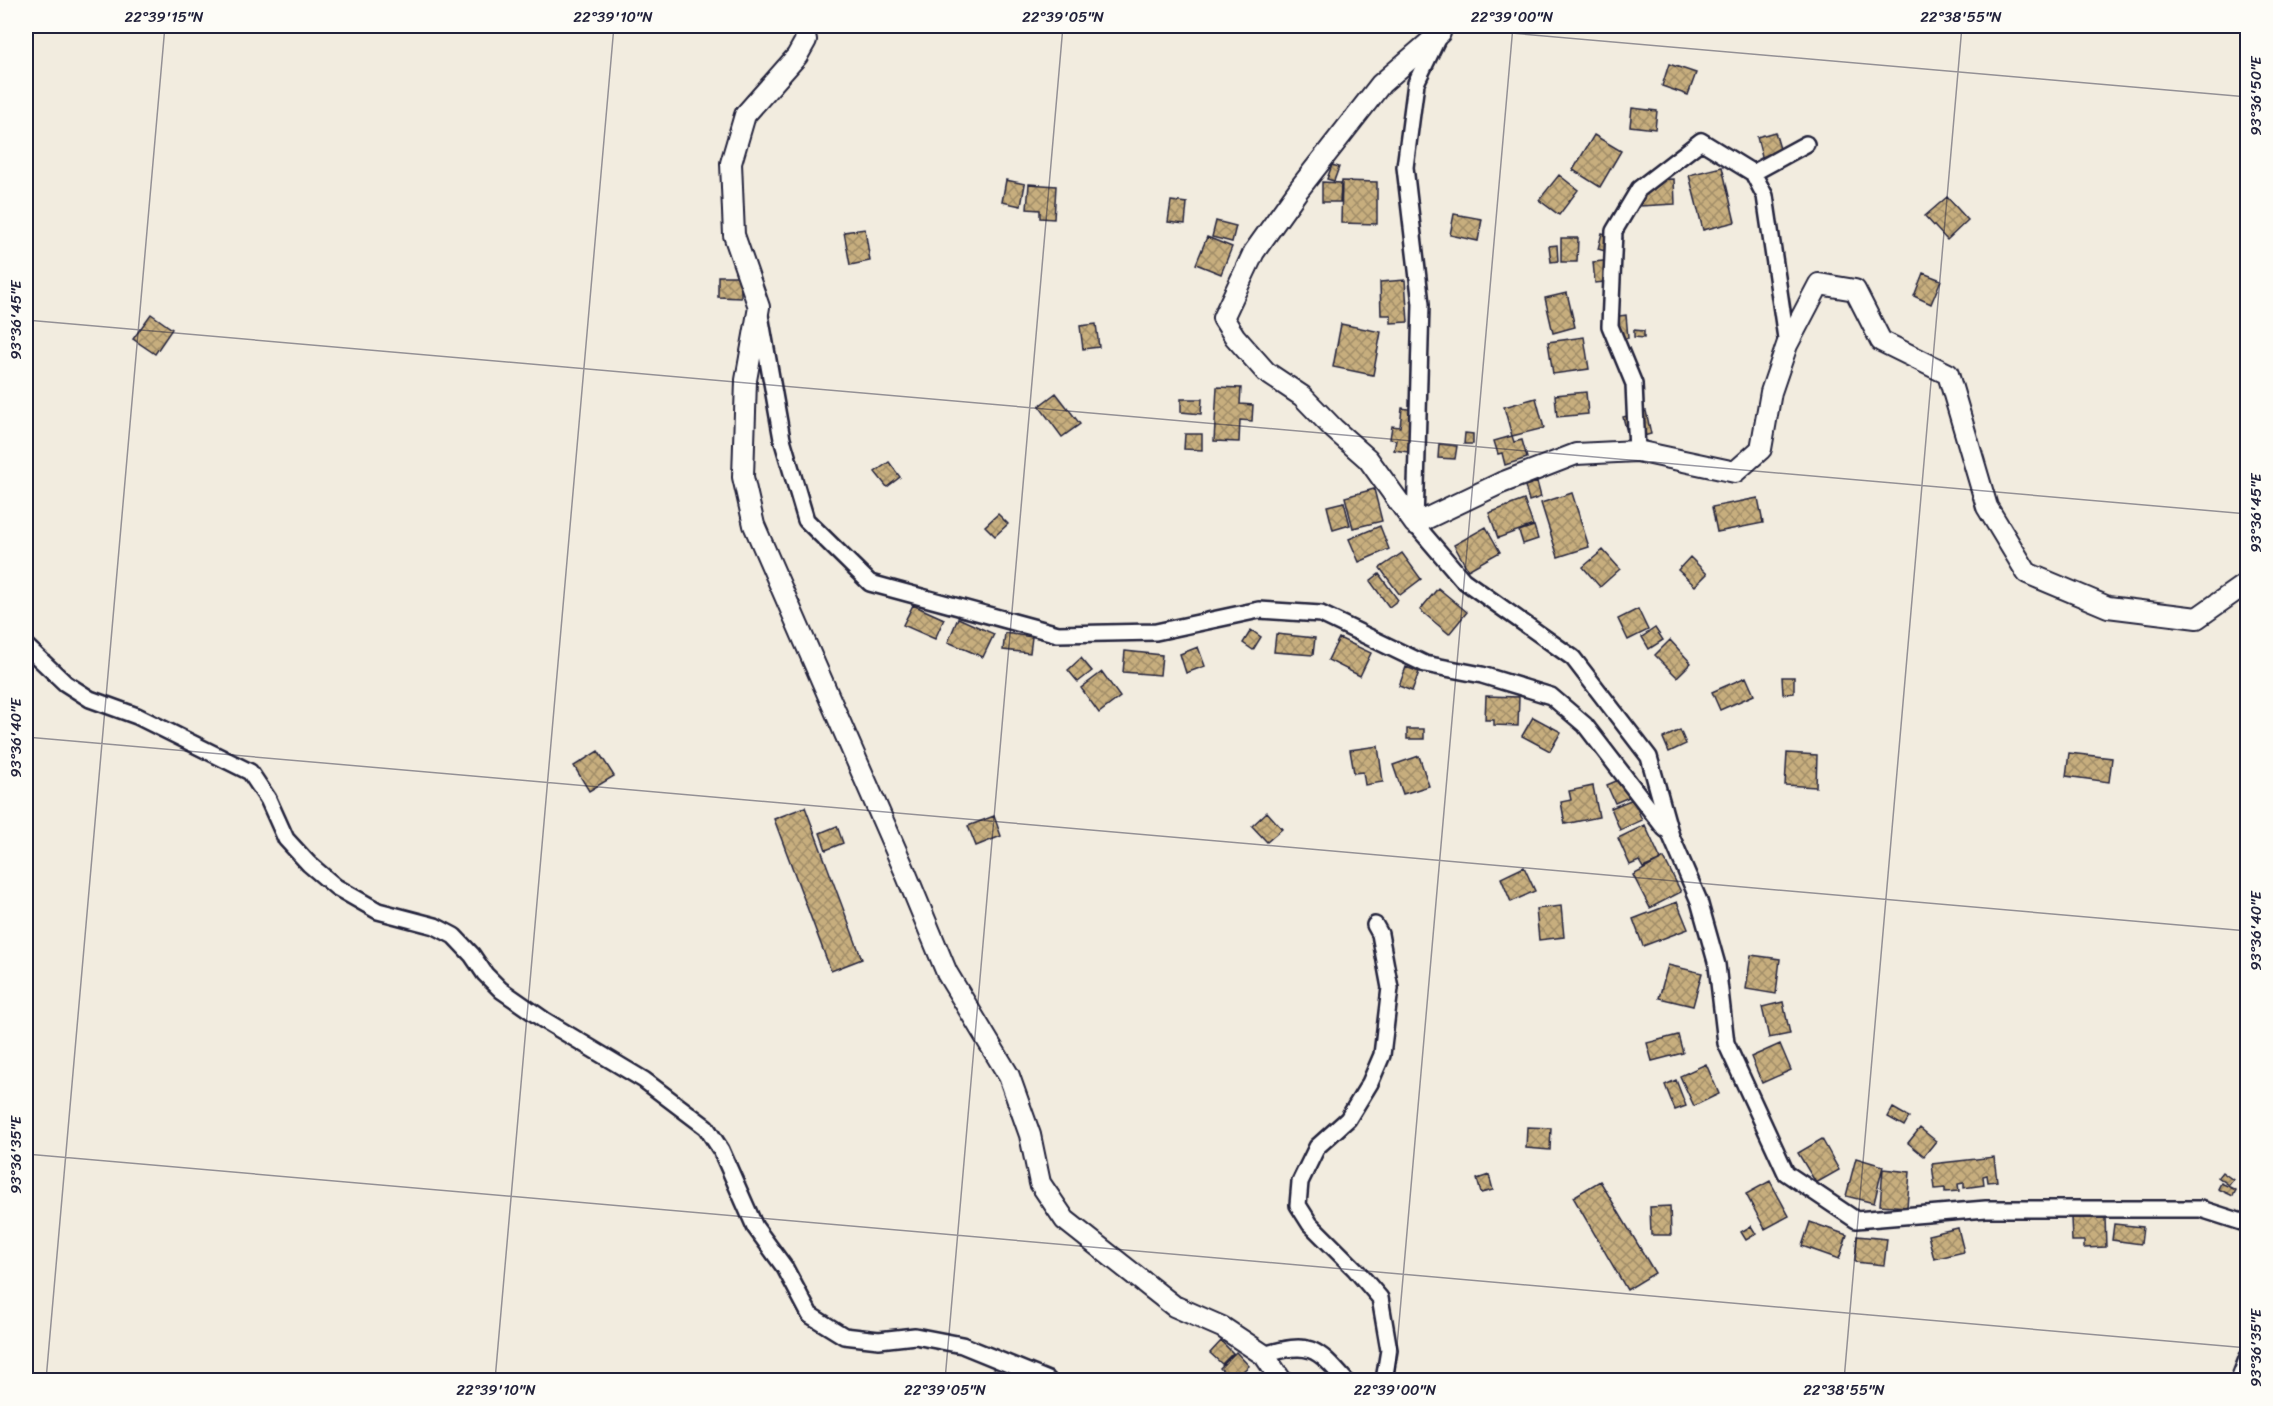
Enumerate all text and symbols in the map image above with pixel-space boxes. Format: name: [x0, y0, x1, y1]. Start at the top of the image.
text: 22°39'15"N: [125, 4, 204, 30]
text: 22°39'10"N: [573, 4, 653, 30]
text: 22°39'05"N: [1022, 4, 1105, 30]
text: 22°39'00"N: [1471, 4, 1554, 30]
text: 22°38'55"N: [1920, 4, 2002, 30]
text: 93°36'50"E: [2243, 55, 2269, 136]
text: 93°36'45"E: [3, 279, 29, 360]
text: 93°36'45"E: [2243, 472, 2269, 553]
text: 93°36'40"E: [3, 697, 29, 778]
text: 93°36'40"E: [2243, 890, 2269, 971]
text: 93°36'35"E: [3, 1114, 29, 1194]
text: 93°36'35"E: [2243, 1307, 2269, 1387]
text: 22°39'10"N: [456, 1377, 536, 1403]
text: 22°39'05"N: [904, 1377, 987, 1403]
text: 22°39'00"N: [1354, 1377, 1437, 1403]
text: 22°38'55"N: [1803, 1377, 1885, 1403]

